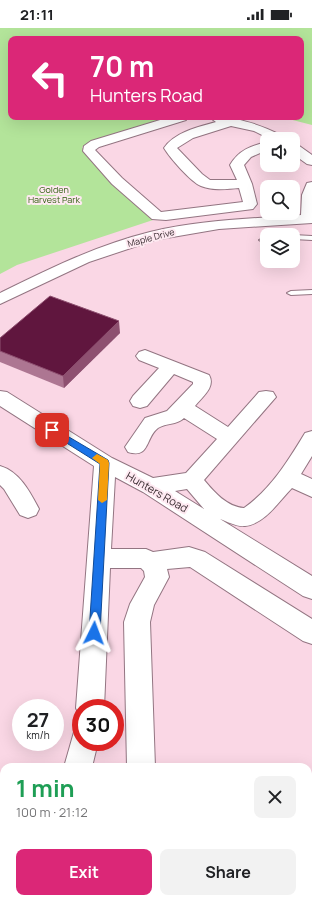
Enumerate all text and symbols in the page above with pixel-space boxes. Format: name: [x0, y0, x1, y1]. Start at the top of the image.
text: 21:11: [20, 4, 54, 25]
text: 70 m: [90, 47, 154, 85]
icon: left: [24, 52, 76, 104]
text: Hunters Road: [90, 83, 203, 107]
map controls: [260, 132, 300, 268]
button: sound: [260, 132, 300, 172]
button: search: [260, 180, 300, 220]
park label: Golden Harvest Park: [28, 183, 81, 206]
street label: Maple Drive: [126, 225, 176, 250]
button: layers: [260, 228, 300, 268]
pin: [35, 413, 69, 447]
icon: arrive: [41, 419, 63, 441]
street label: Hunters Road: [124, 468, 191, 515]
position arrow: [73, 612, 115, 654]
speed limit sign: 30: [72, 699, 124, 751]
text: 27: [27, 706, 49, 733]
text: km/h: [26, 728, 50, 742]
text: 1 min: [16, 771, 75, 804]
button: close: [254, 776, 296, 818]
text: 100 m · 21:12: [16, 803, 88, 821]
button: Exit: [16, 849, 152, 895]
button: Share: [160, 849, 296, 895]

